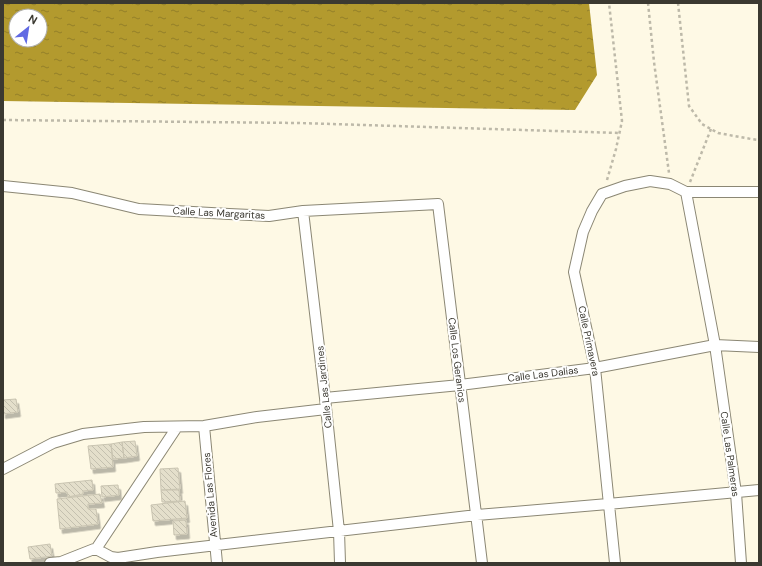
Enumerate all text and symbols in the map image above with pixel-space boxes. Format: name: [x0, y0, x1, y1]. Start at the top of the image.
north arrow: [8, 8, 48, 48]
text: N: [26, 11, 40, 27]
street label: Calle Las Margaritas: [172, 204, 266, 222]
street label: Calle Primavera: [575, 305, 603, 377]
street label: Calle Los Geranios: [445, 317, 469, 403]
street label: Calle Las Jardines: [313, 345, 335, 429]
street label: Calle Las Dalias: [507, 363, 579, 385]
street label: Calle Las Palmeras: [718, 411, 742, 497]
street label: Avenida Las Flores: [200, 452, 220, 538]

